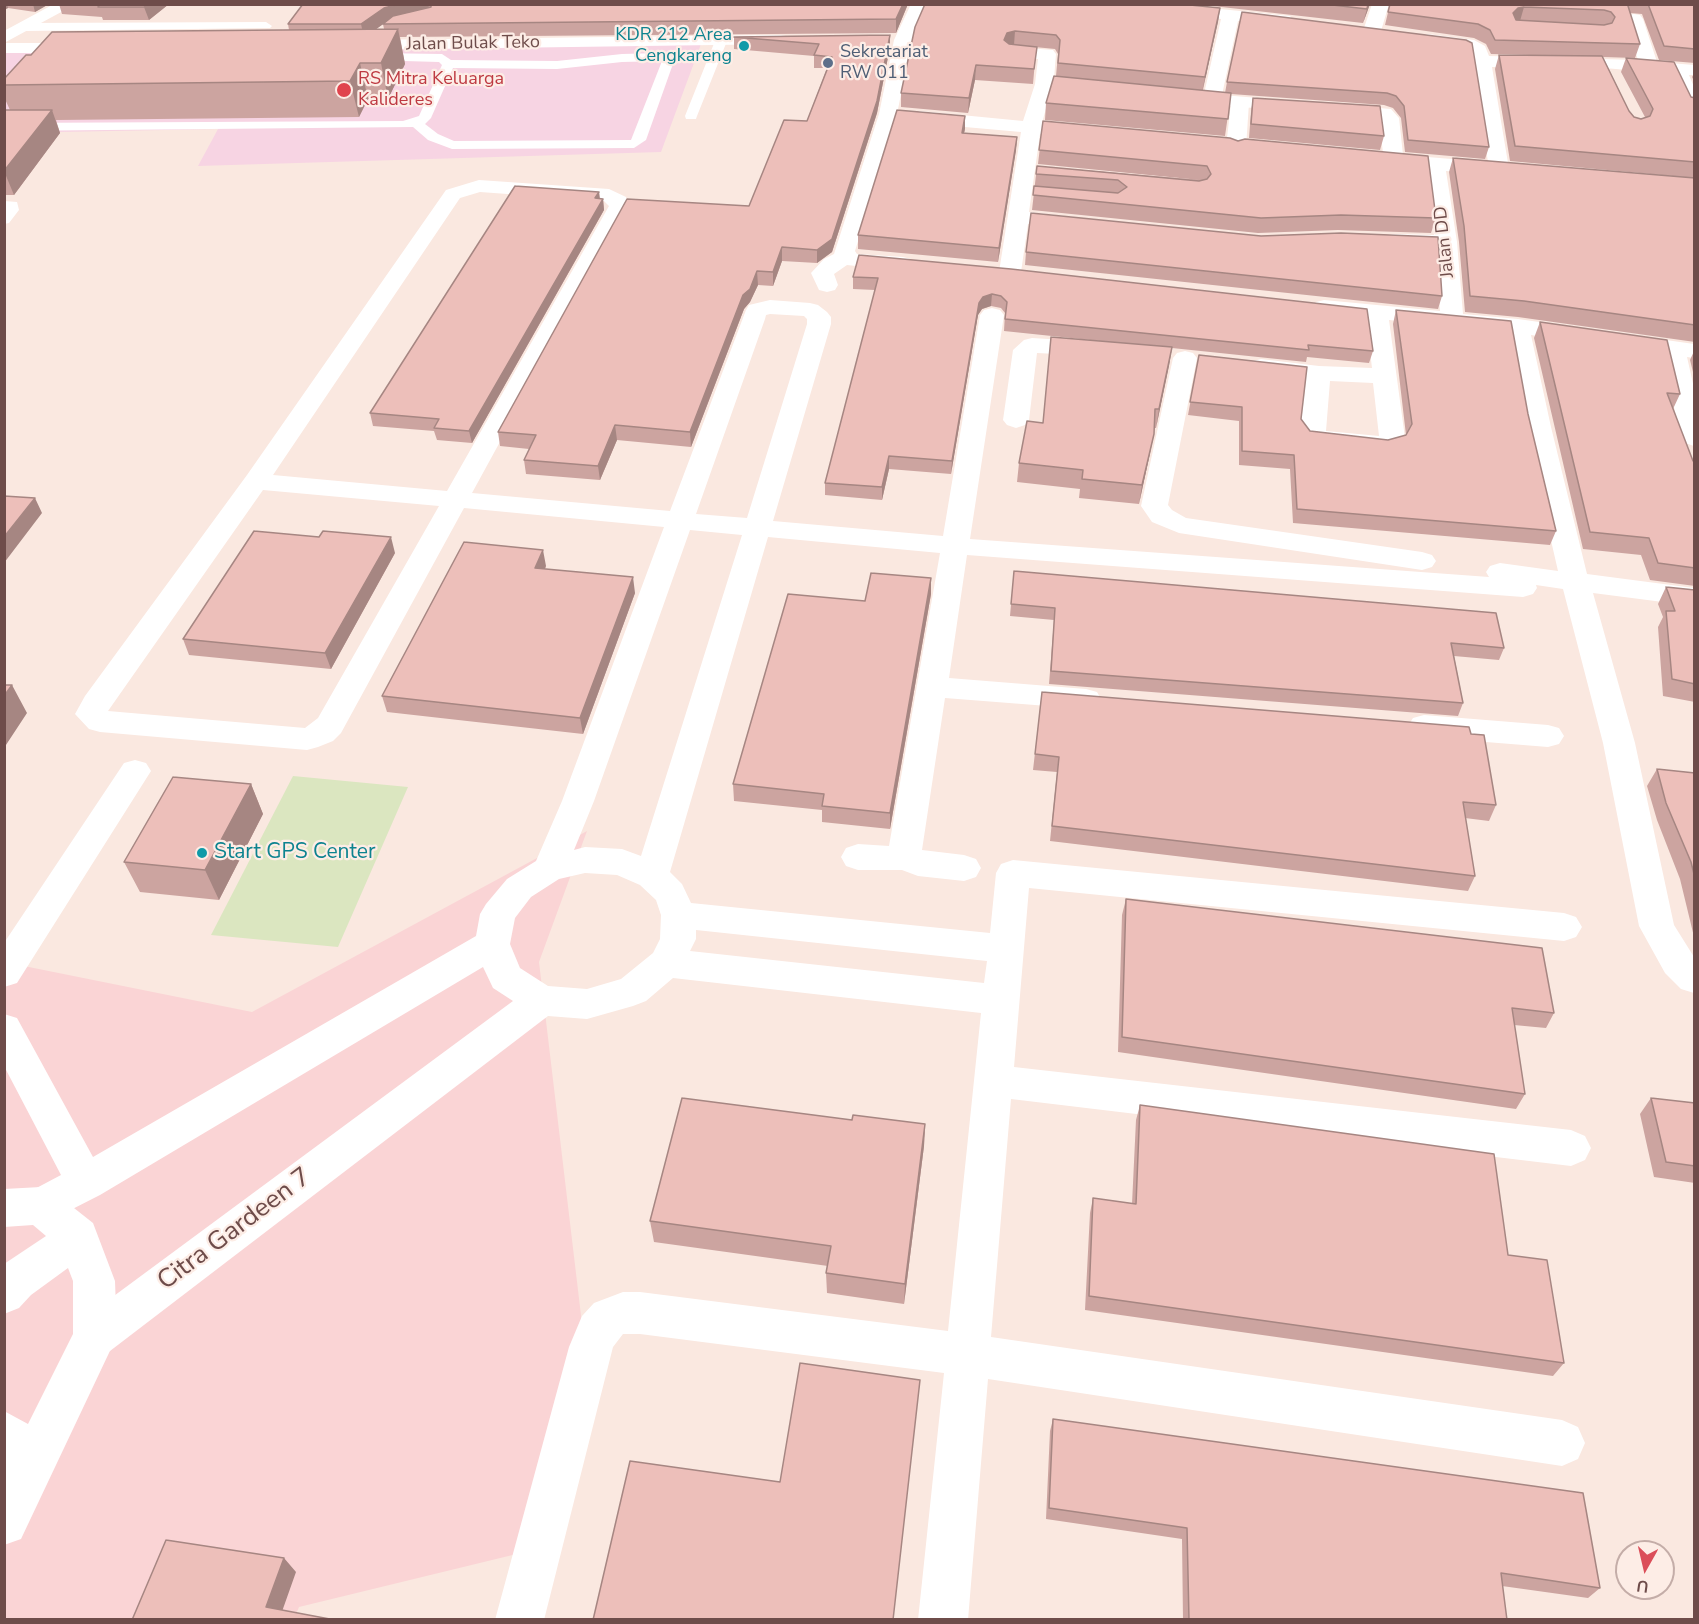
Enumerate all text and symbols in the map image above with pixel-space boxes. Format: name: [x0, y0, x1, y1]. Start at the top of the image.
place label: KDR 212 Area Cengkareng: [615, 25, 732, 68]
street label: Jalan Bulak Teko: [406, 32, 540, 56]
marker: KDR 212 Area Cengkareng: [737, 39, 751, 53]
place label: Sekretariat RW 011: [840, 42, 928, 84]
marker: Sekretariat RW 011: [821, 56, 835, 70]
place label: RS Mitra Keluarga Kalideres: [358, 69, 504, 112]
marker: RS Mitra Keluarga Kalideres: [335, 81, 353, 99]
street label: Jalan DD: [1431, 205, 1459, 279]
place label: Start GPS Center: [214, 840, 375, 866]
marker: Start GPS Center: [195, 846, 209, 860]
street label: Citra Gardeen 7: [152, 1162, 318, 1298]
north arrow: [1615, 1540, 1675, 1600]
text: U: [1635, 1574, 1650, 1598]

